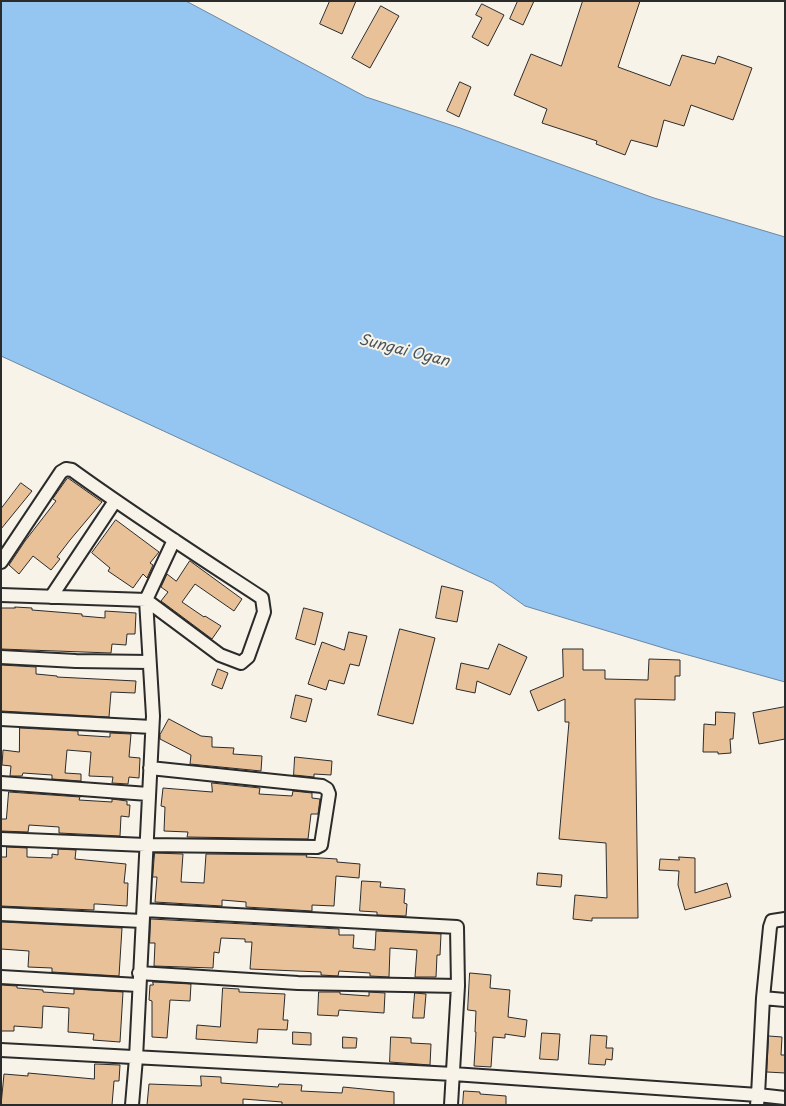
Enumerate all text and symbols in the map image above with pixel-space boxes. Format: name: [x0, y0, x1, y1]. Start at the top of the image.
water label: Sungai Ogan: [357, 331, 451, 371]

